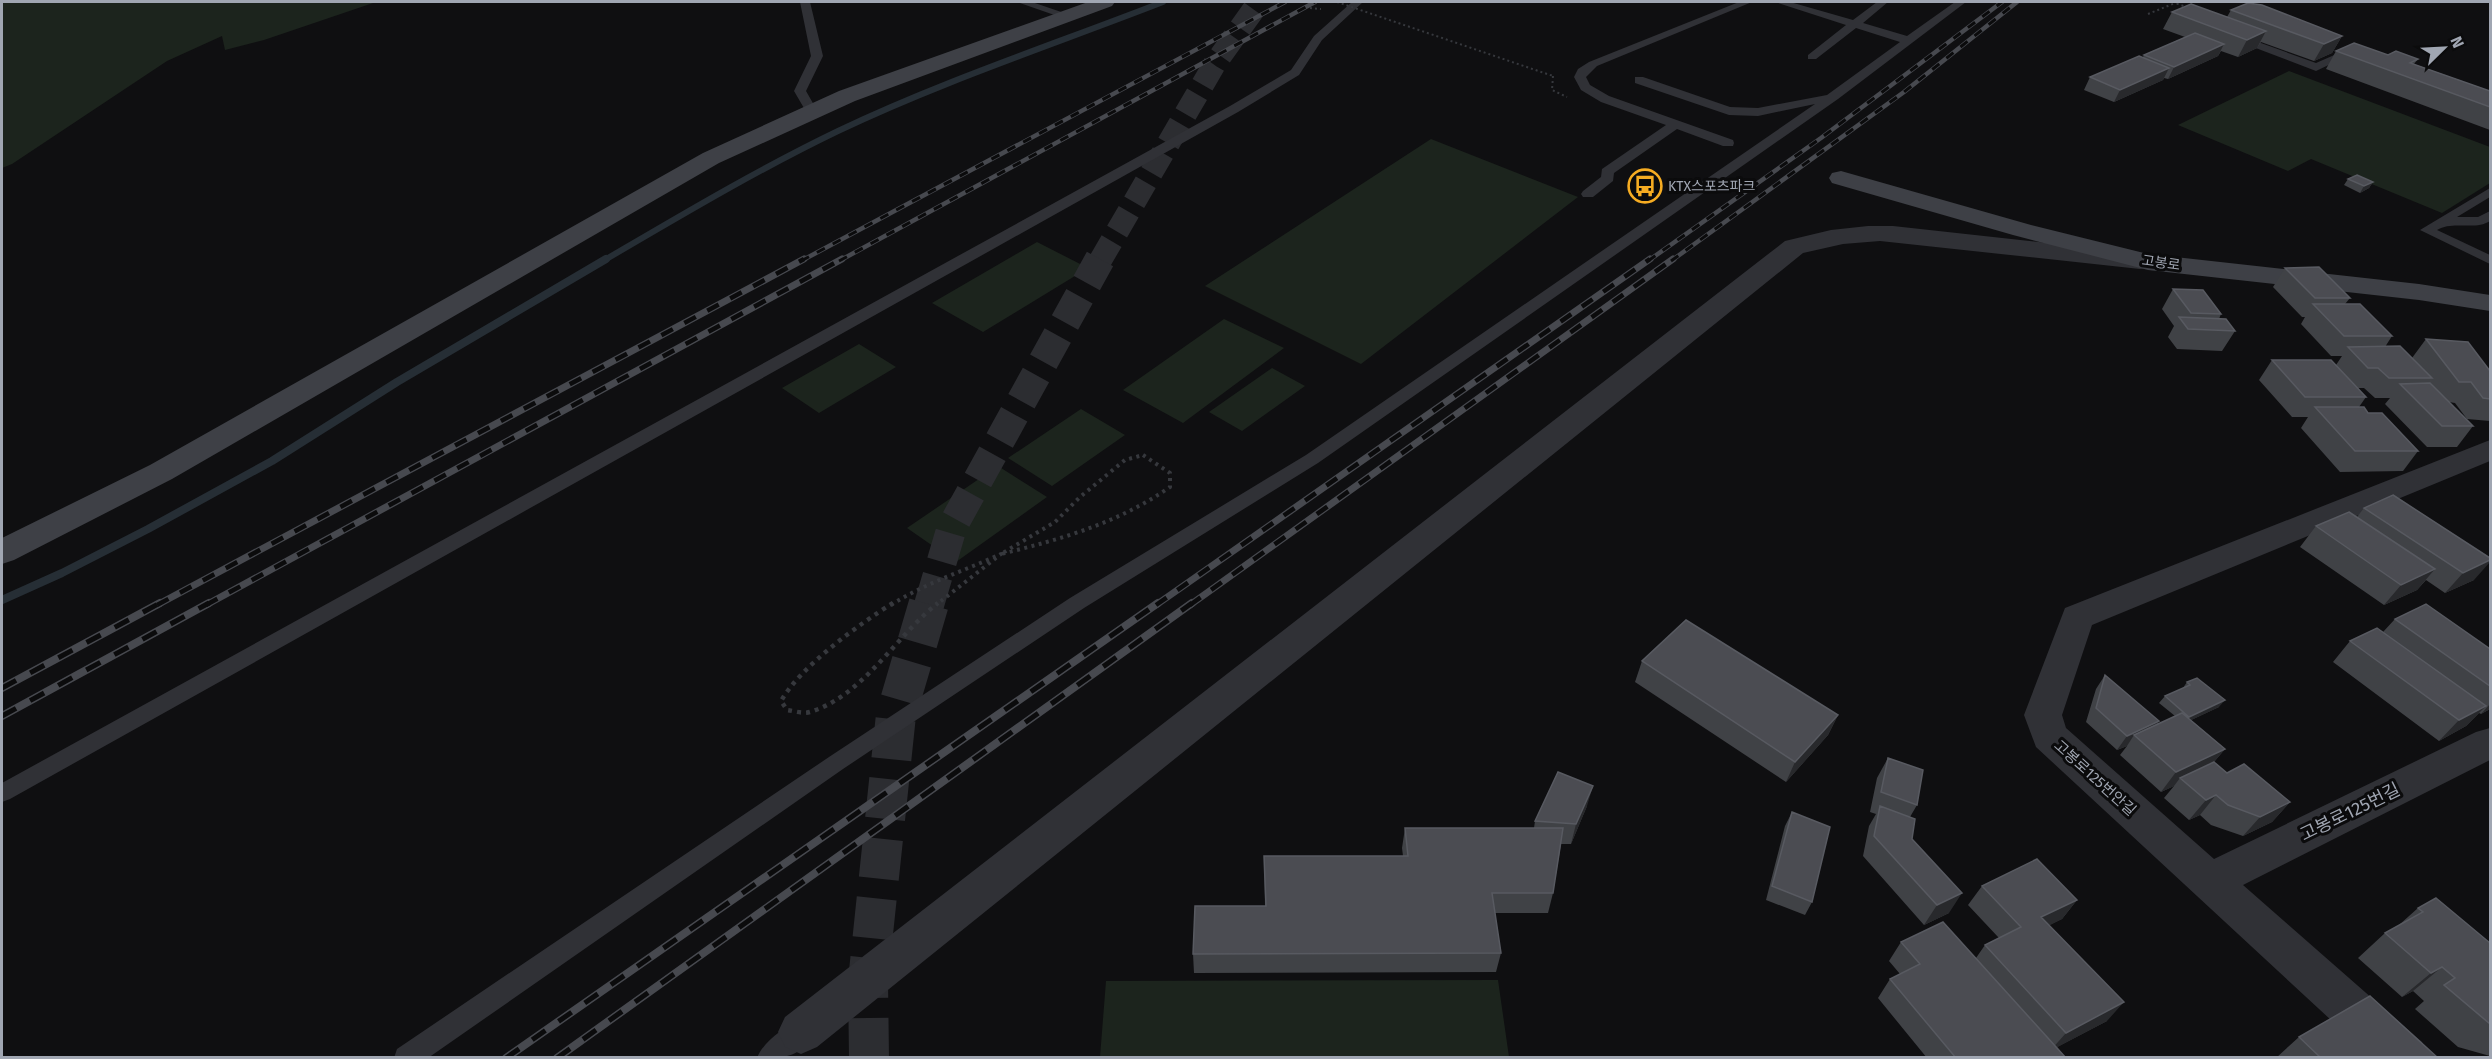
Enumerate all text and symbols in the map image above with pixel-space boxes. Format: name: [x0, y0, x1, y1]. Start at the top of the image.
north arrow: [2414, 18, 2474, 78]
text: N: [2446, 33, 2468, 51]
bus stop icon: KTX스포츠파크: [1627, 168, 1663, 204]
place label: KTX스포츠파크: [1668, 178, 1756, 195]
street label: 고봉로: [2141, 252, 2181, 274]
street label: 고봉로125번안길: [2050, 736, 2140, 820]
street label: 고봉로125번길: [2296, 778, 2404, 846]

